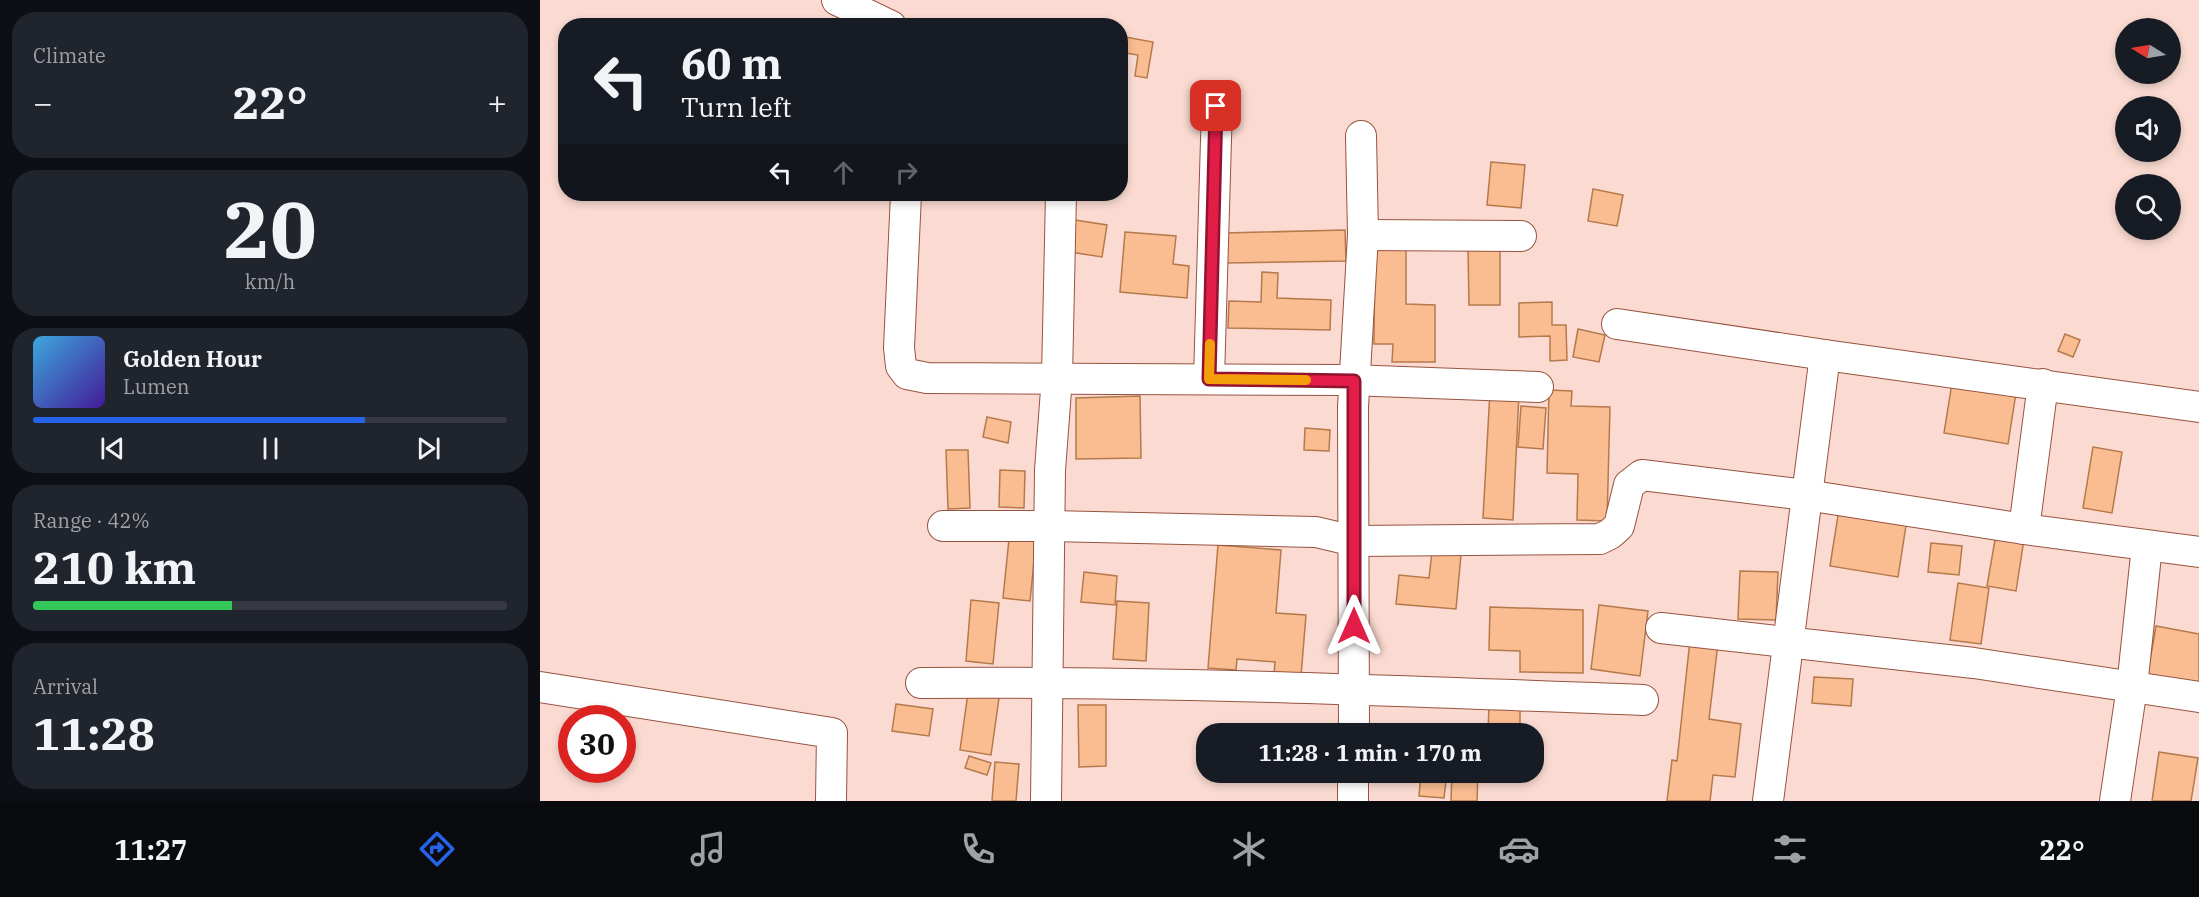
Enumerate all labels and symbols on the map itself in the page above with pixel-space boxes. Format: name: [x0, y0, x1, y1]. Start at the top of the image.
north arrow: [2115, 18, 2181, 84]
pin: [1190, 80, 1241, 131]
position arrow: [1322, 594, 1386, 658]
speed limit sign: 30: [558, 705, 636, 783]

